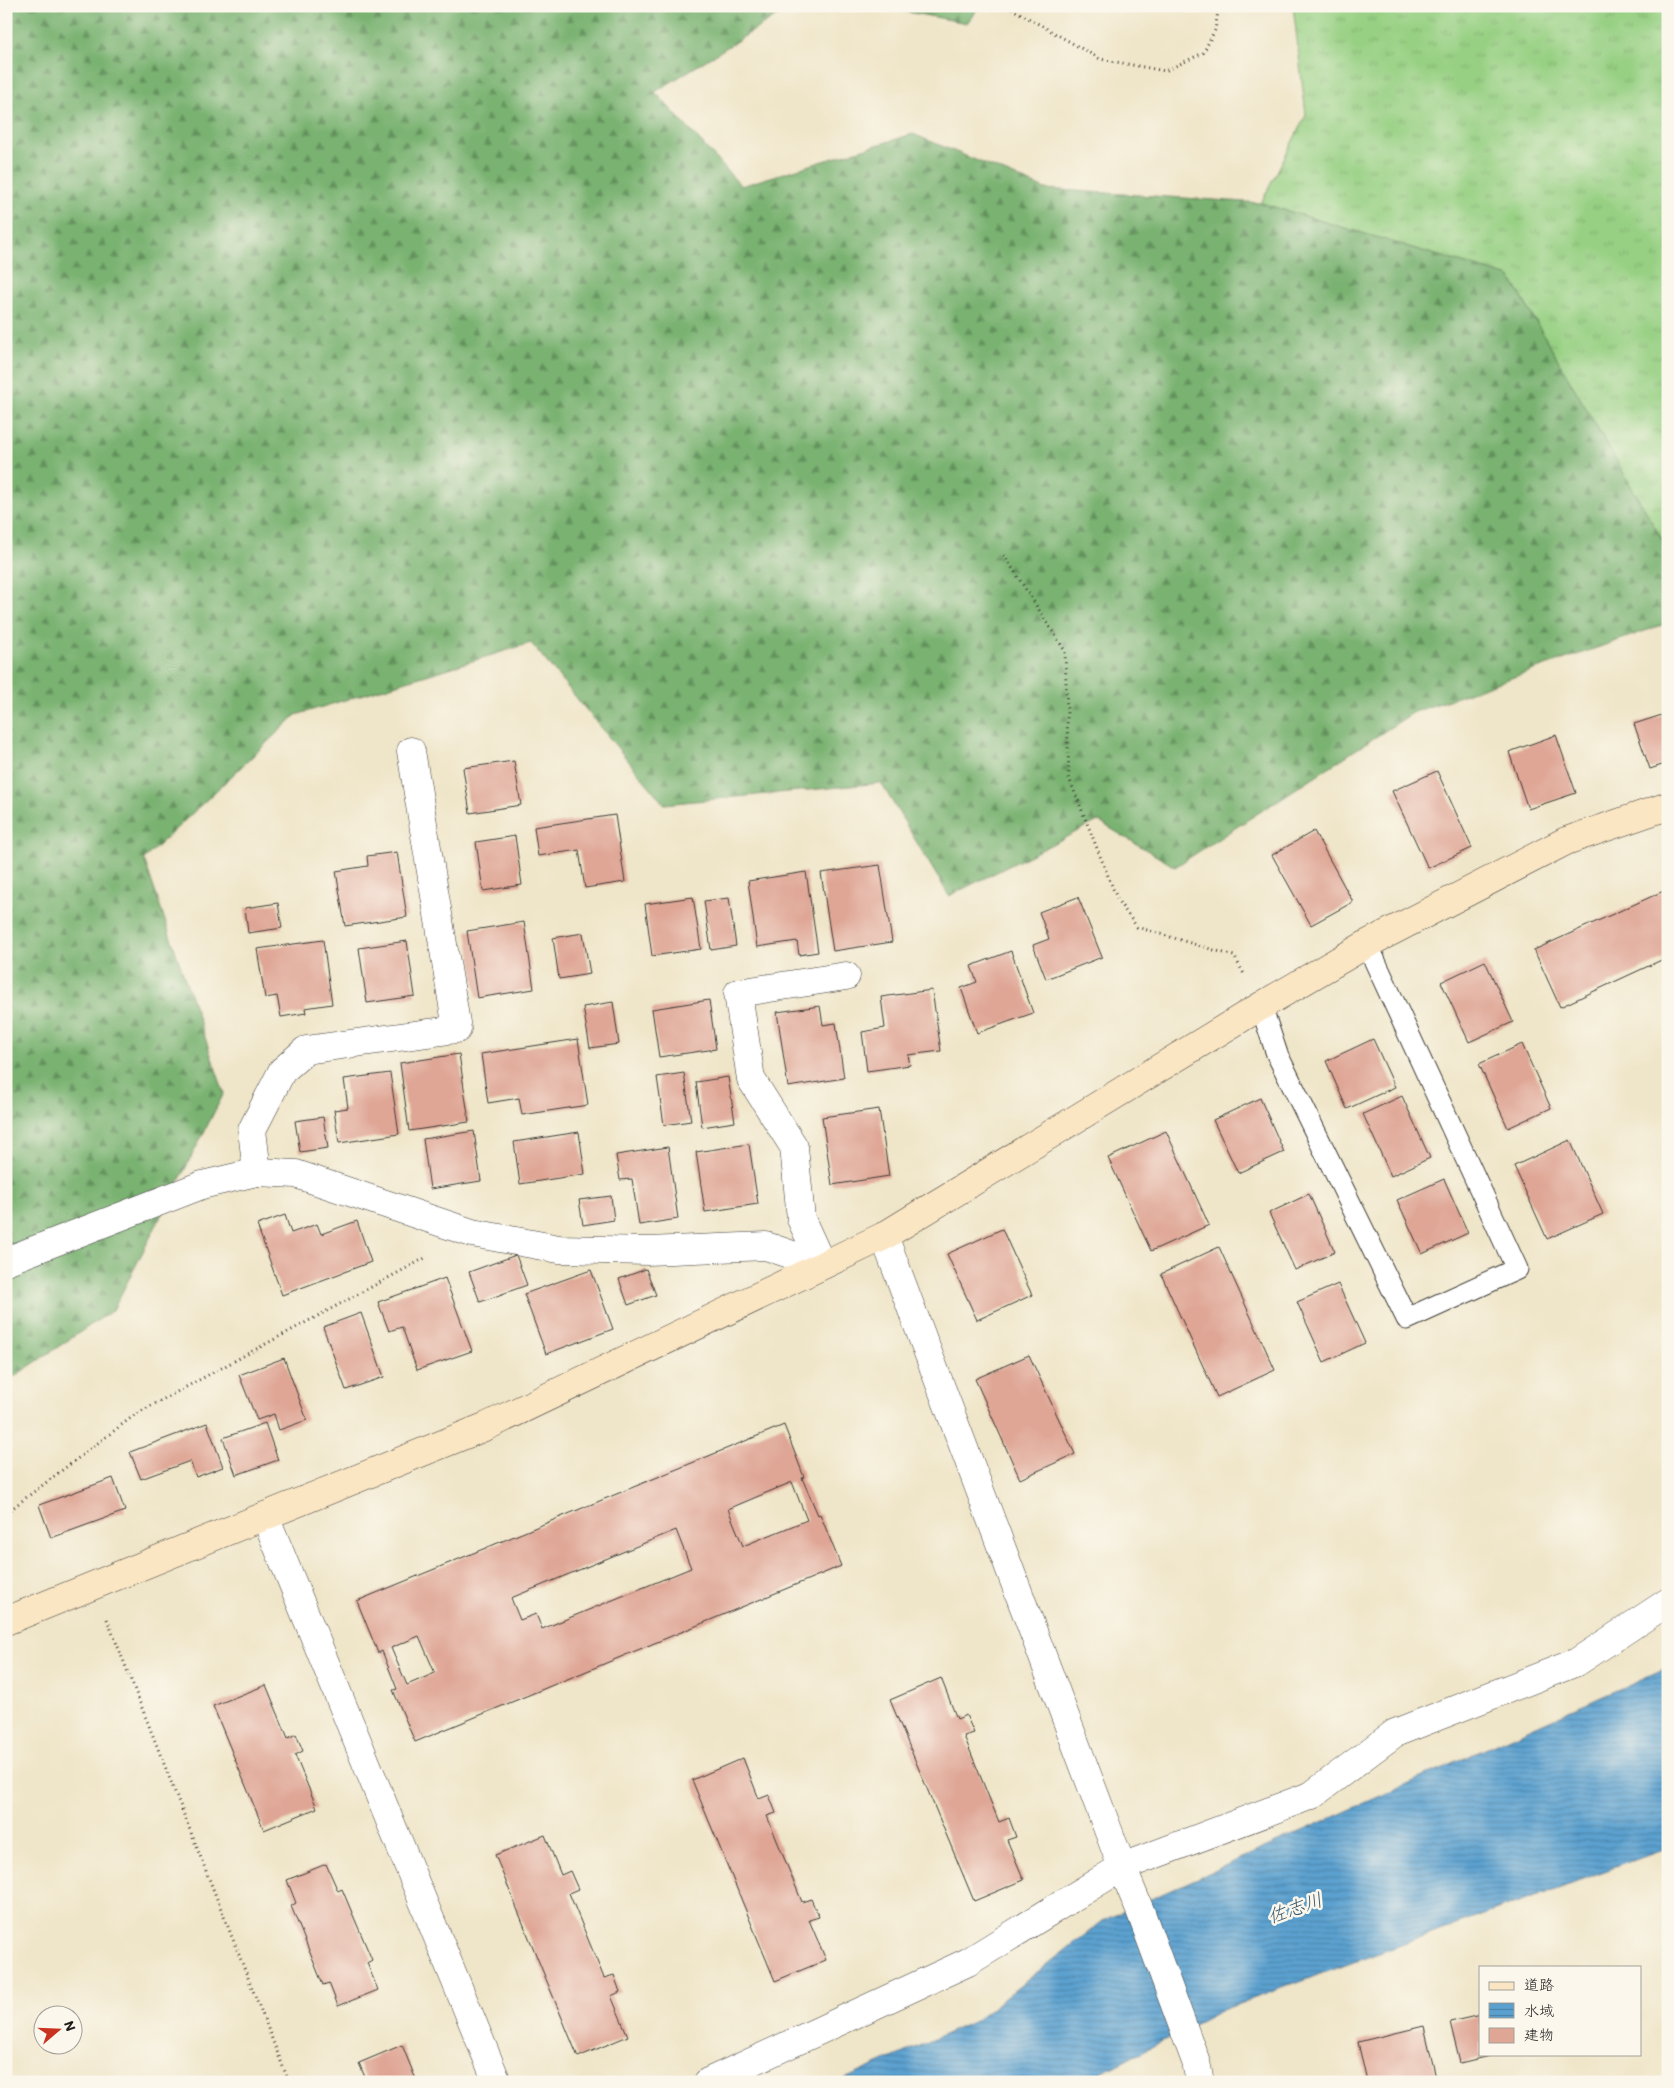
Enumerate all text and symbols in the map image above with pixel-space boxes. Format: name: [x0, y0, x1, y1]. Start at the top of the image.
water label: 佐志川: [1264, 1888, 1326, 1928]
legend: [1479, 1966, 1642, 2056]
text: 道路: [1524, 1976, 1554, 1994]
text: 水域: [1524, 2002, 1554, 2020]
north arrow: [32, 2006, 82, 2056]
text: N: [60, 2019, 79, 2033]
text: 建物: [1524, 2026, 1554, 2044]

